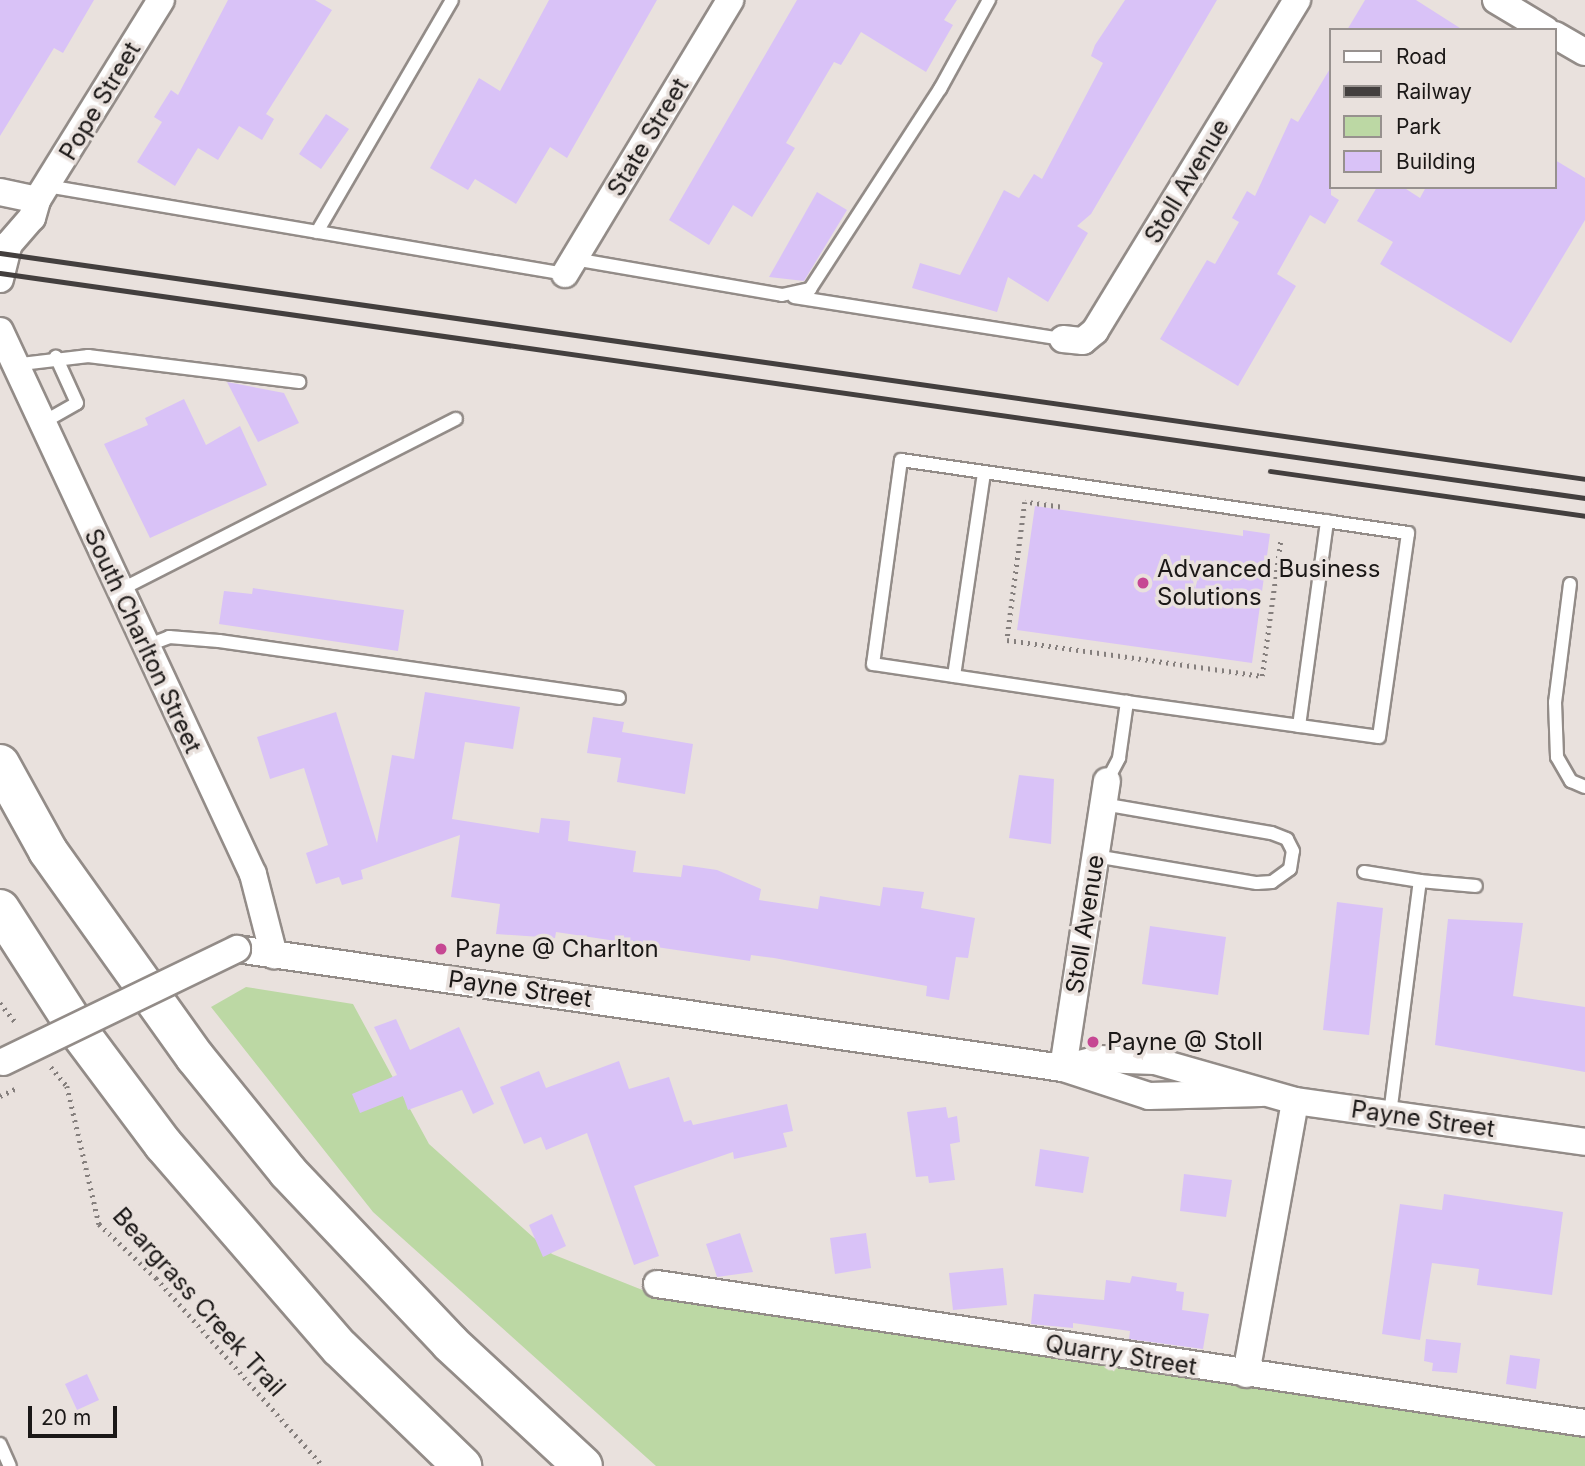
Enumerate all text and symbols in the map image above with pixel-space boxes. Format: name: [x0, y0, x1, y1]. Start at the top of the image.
legend: [1330, 28, 1557, 189]
street label: Pope Street: [53, 37, 147, 165]
text: Road: [1396, 44, 1447, 69]
street label: State Street: [601, 73, 695, 201]
text: Railway: [1396, 79, 1472, 104]
street label: Stoll Avenue: [1139, 114, 1235, 248]
text: Park: [1396, 114, 1441, 139]
text: Building: [1396, 149, 1476, 174]
street label: South Charlton Street: [78, 524, 208, 758]
place label: Advanced Business Solutions: [1157, 555, 1380, 611]
marker: Advanced Business Solutions: [1135, 575, 1151, 591]
street label: Stoll Avenue: [1060, 853, 1110, 995]
place label: Payne @ Charlton: [455, 935, 659, 963]
marker: Payne @ Charlton: [433, 941, 449, 957]
street label: Payne Street: [446, 965, 594, 1013]
place label: Payne @ Stoll: [1107, 1028, 1263, 1056]
marker: Payne @ Stoll: [1085, 1034, 1101, 1050]
street label: Payne Street: [1349, 1095, 1497, 1143]
street label: Beargrass Creek Trail: [107, 1202, 291, 1402]
street label: Quarry Street: [1043, 1329, 1199, 1381]
scale bar: [32, 1392, 121, 1436]
text: 20 m: [41, 1405, 91, 1430]

